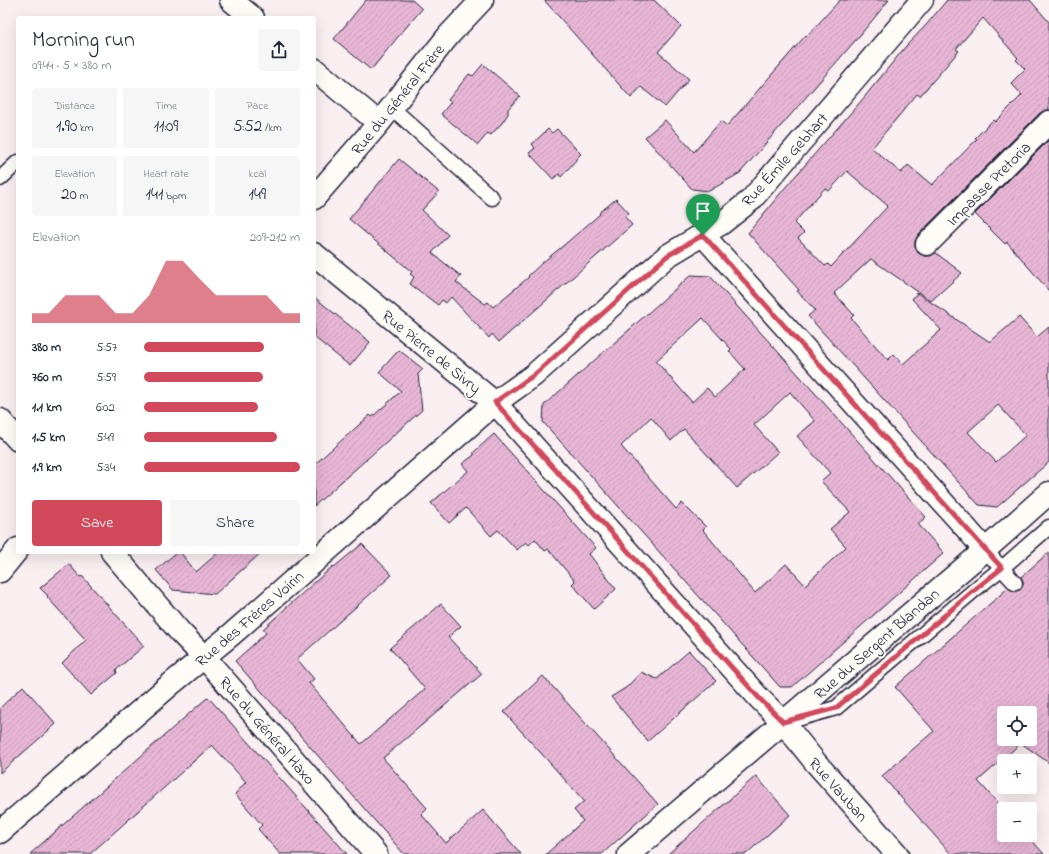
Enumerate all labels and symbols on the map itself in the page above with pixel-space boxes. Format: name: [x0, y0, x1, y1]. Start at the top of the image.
street label: Rue du Général Frère: [346, 39, 452, 161]
street label: Rue Émile Gebhart: [737, 107, 835, 213]
street label: Impasse Pretoria: [941, 136, 1037, 232]
pin: [686, 194, 720, 235]
street label: Rue Pierre de Sivry: [376, 305, 486, 400]
street label: Rue des Frères Voirin: [191, 565, 310, 674]
street label: Rue du Sergent Blandan: [809, 583, 946, 706]
street label: Rue du Général Haxo: [213, 672, 320, 791]
street label: Rue Vauban: [802, 753, 873, 828]

